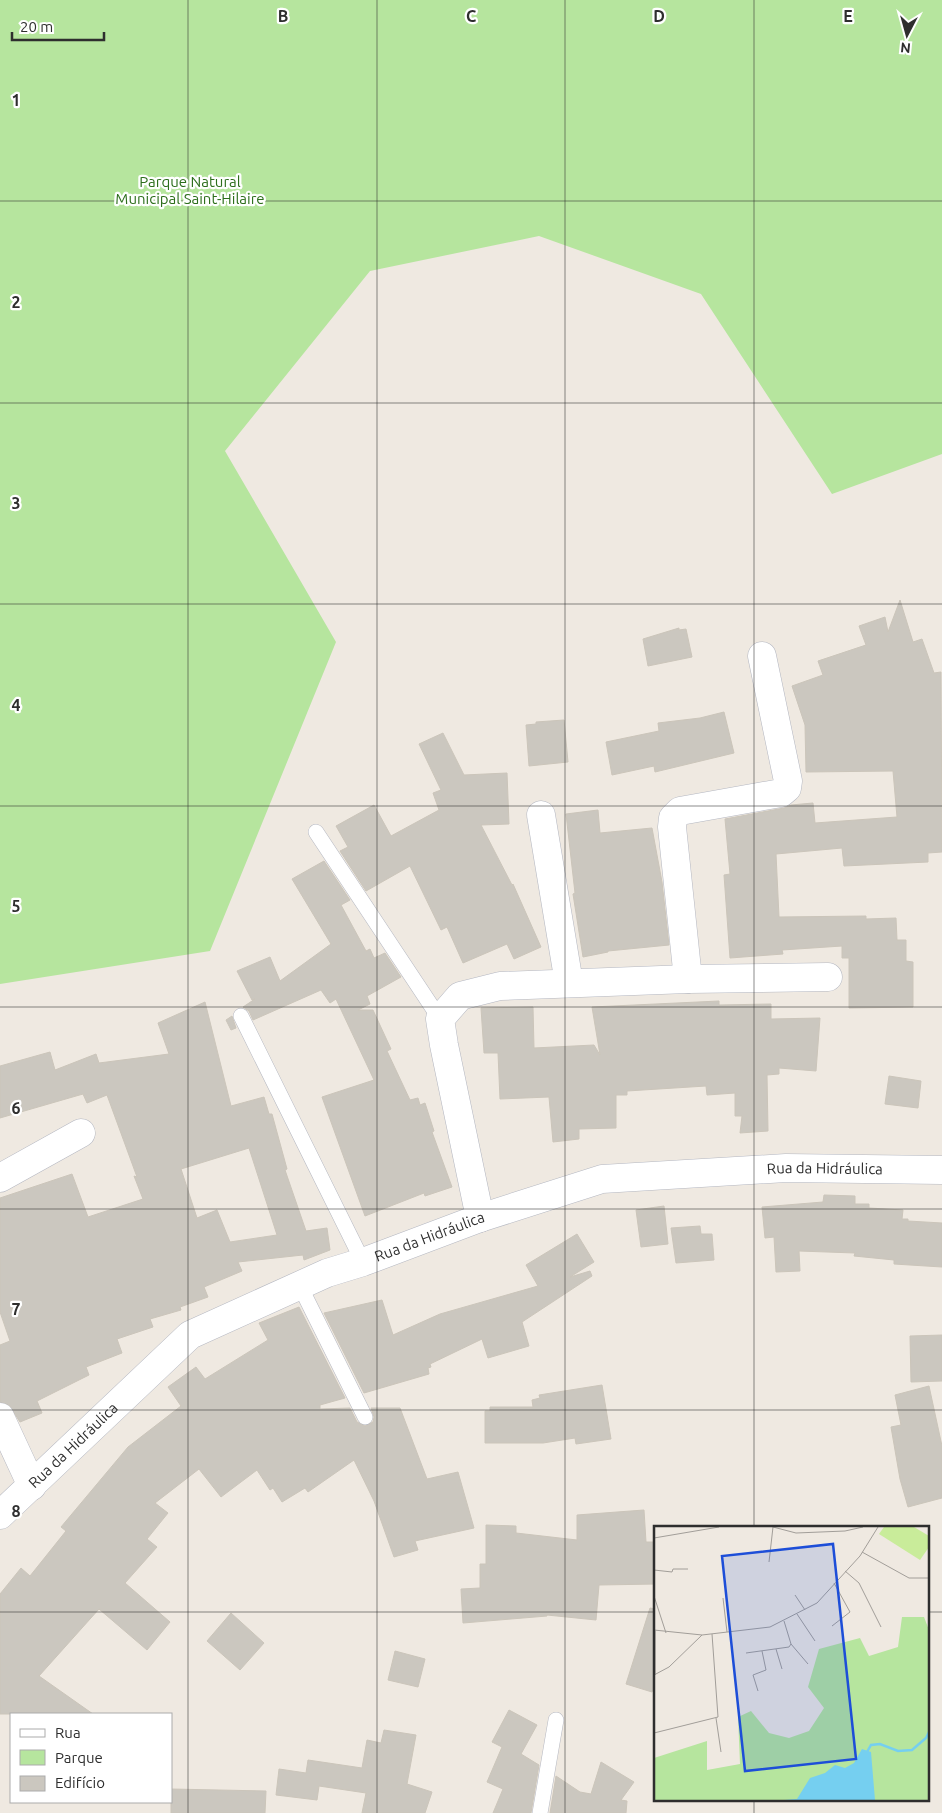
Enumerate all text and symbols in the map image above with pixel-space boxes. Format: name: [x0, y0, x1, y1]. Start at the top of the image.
text: B: [278, 7, 288, 25]
text: C: [466, 7, 476, 25]
text: D: [653, 7, 665, 25]
text: E: [843, 7, 853, 25]
scale bar: [12, 10, 105, 42]
north arrow: [882, 10, 932, 60]
text: 20 m: [20, 18, 53, 35]
text: N: [900, 39, 912, 56]
text: 1: [11, 91, 21, 109]
park label: Parque Natural Municipal Saint-Hilaire: [115, 173, 265, 207]
text: 2: [11, 293, 21, 311]
text: 3: [11, 494, 21, 512]
text: 4: [11, 696, 21, 714]
text: 5: [11, 897, 21, 915]
text: 6: [11, 1099, 21, 1117]
street label: Rua da Hidráulica: [766, 1159, 883, 1177]
street label: Rua da Hidráulica: [372, 1208, 487, 1265]
text: 7: [11, 1300, 21, 1318]
street label: Rua da Hidráulica: [25, 1399, 121, 1491]
text: 8: [11, 1502, 21, 1520]
inset map: [654, 1526, 930, 1800]
legend: [10, 1713, 172, 1803]
text: Rua: [55, 1724, 81, 1741]
text: Parque: [55, 1749, 103, 1766]
text: Edifício: [55, 1774, 105, 1791]

